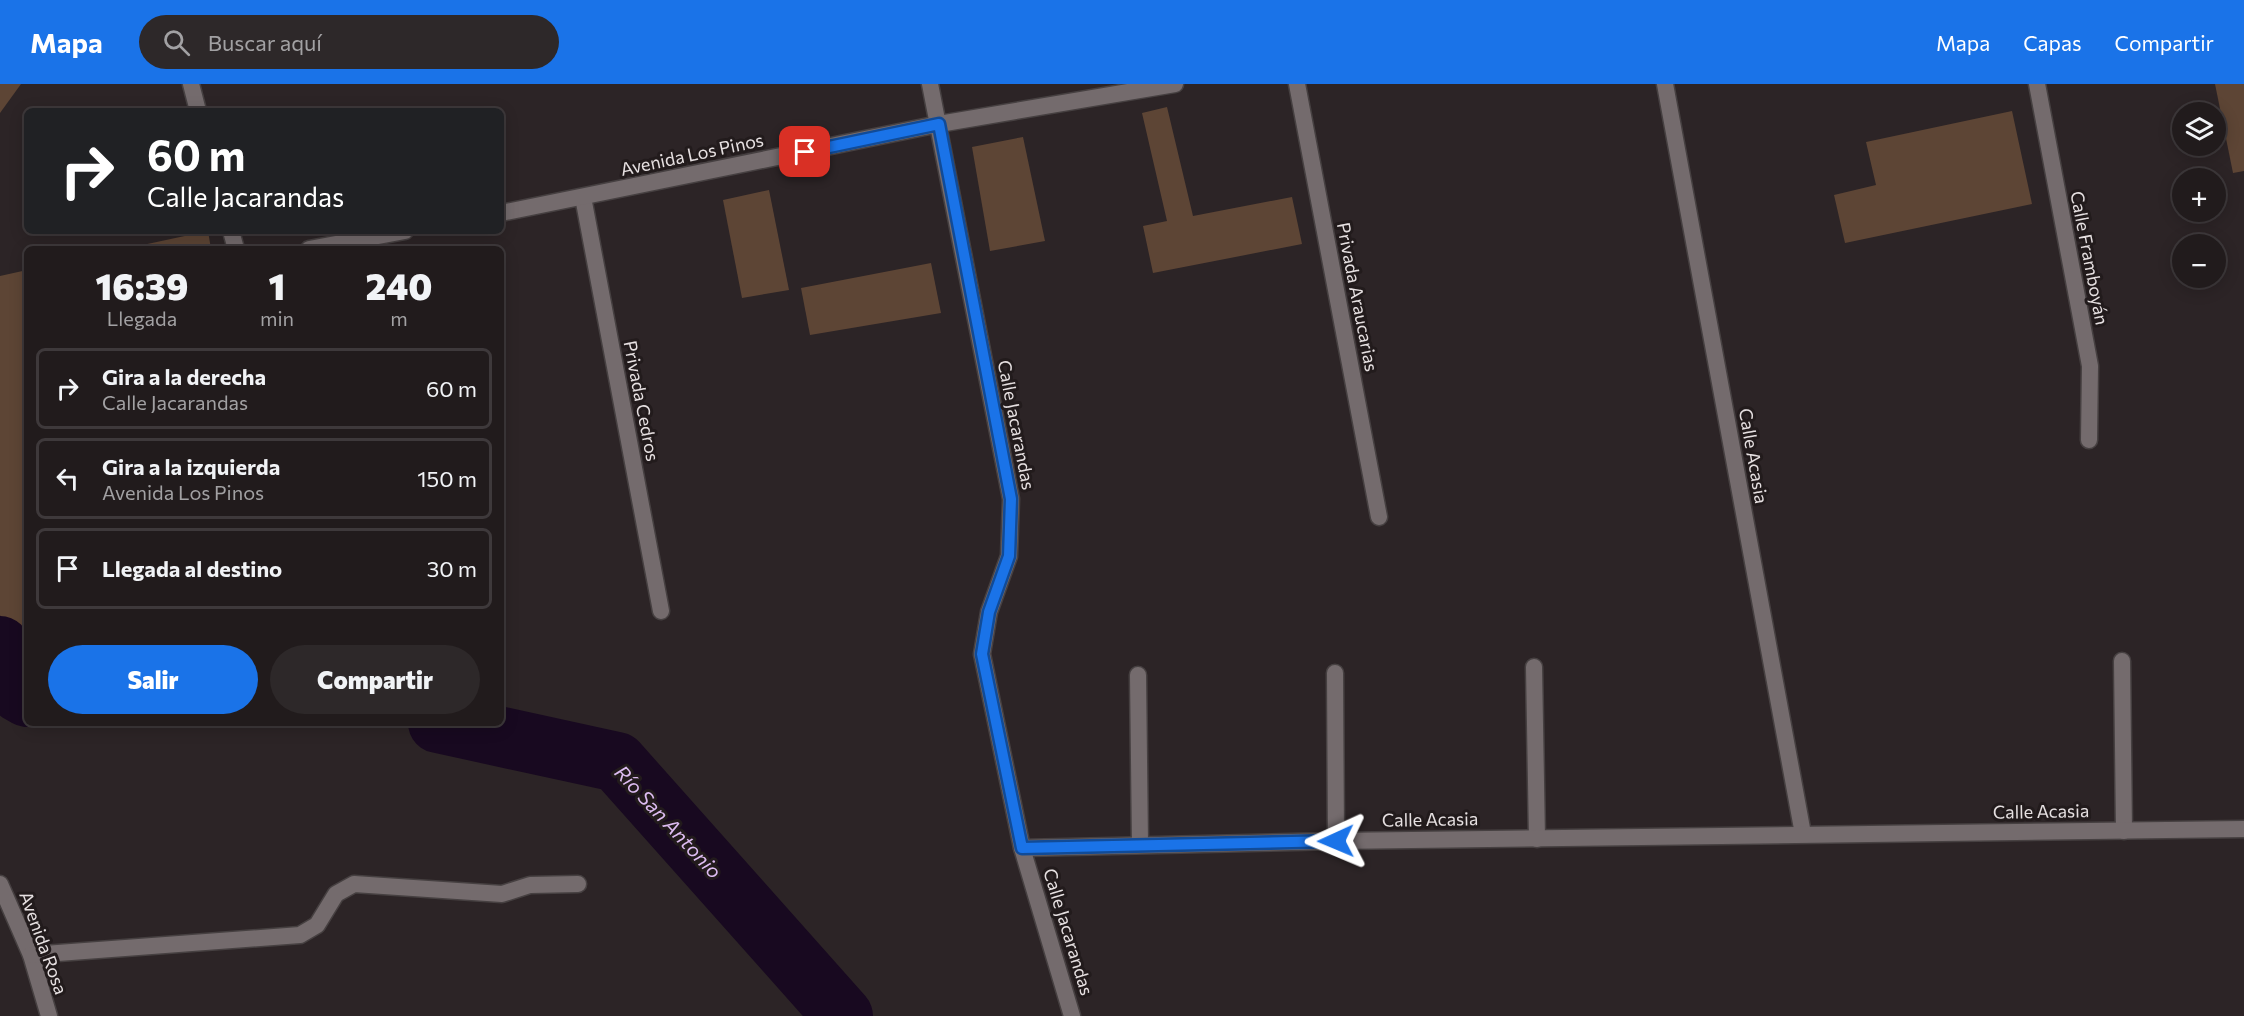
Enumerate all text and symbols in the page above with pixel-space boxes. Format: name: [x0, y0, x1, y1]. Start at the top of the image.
search box: [139, 15, 559, 69]
text: Mapa: [30, 25, 103, 59]
icon: search: [160, 26, 193, 59]
text: Buscar aquí: [208, 29, 322, 56]
text: Mapa: [1936, 30, 1990, 55]
text: Capas: [2023, 30, 2082, 55]
text: Compartir: [2115, 30, 2214, 55]
map controls: [2172, 102, 2226, 288]
button: layers: [2172, 102, 2226, 156]
pin: [779, 126, 830, 177]
text: 60 m: [147, 128, 246, 180]
street label: Avenida Los Pinos: [618, 128, 765, 180]
icon: right: [48, 132, 126, 210]
icon: arrive: [788, 135, 821, 168]
button: +: [2172, 168, 2226, 222]
text: Calle Jacarandas: [147, 180, 344, 213]
street label: Calle Framboyán: [2066, 189, 2114, 327]
street label: Privada Araucarias: [1333, 220, 1383, 373]
button: −: [2172, 234, 2226, 288]
text: 16:39: [96, 263, 188, 307]
text: 1: [269, 263, 285, 307]
text: 240: [366, 263, 432, 307]
text: Llegada: [107, 306, 177, 330]
text: min: [260, 306, 294, 330]
text: m: [390, 306, 408, 330]
street label: Privada Cedros: [619, 338, 664, 463]
street label: Calle Jacarandas: [994, 358, 1040, 491]
text: Gira a la derecha: [102, 363, 266, 390]
icon: right: [51, 372, 84, 405]
text: 60 m: [426, 375, 477, 402]
text: Calle Jacarandas: [102, 390, 248, 414]
street label: Calle Acasia: [1735, 406, 1773, 505]
text: Gira a la izquierda: [102, 453, 280, 480]
icon: left: [51, 462, 84, 495]
text: 150 m: [417, 465, 477, 492]
text: Avenida Los Pinos: [102, 480, 264, 504]
icon: arrive: [51, 552, 84, 585]
text: Llegada al destino: [102, 555, 282, 582]
text: 30 m: [427, 555, 477, 582]
button: Salir: [48, 645, 258, 714]
button: Compartir: [270, 645, 480, 714]
water label: Río San Antonio: [610, 760, 727, 883]
street label: Calle Acasia: [1993, 799, 2089, 823]
street label: Calle Acasia: [1382, 807, 1478, 831]
position arrow: [1304, 809, 1368, 873]
street label: Calle Jacarandas: [1039, 866, 1099, 998]
street label: Avenida Rosa: [15, 888, 73, 997]

